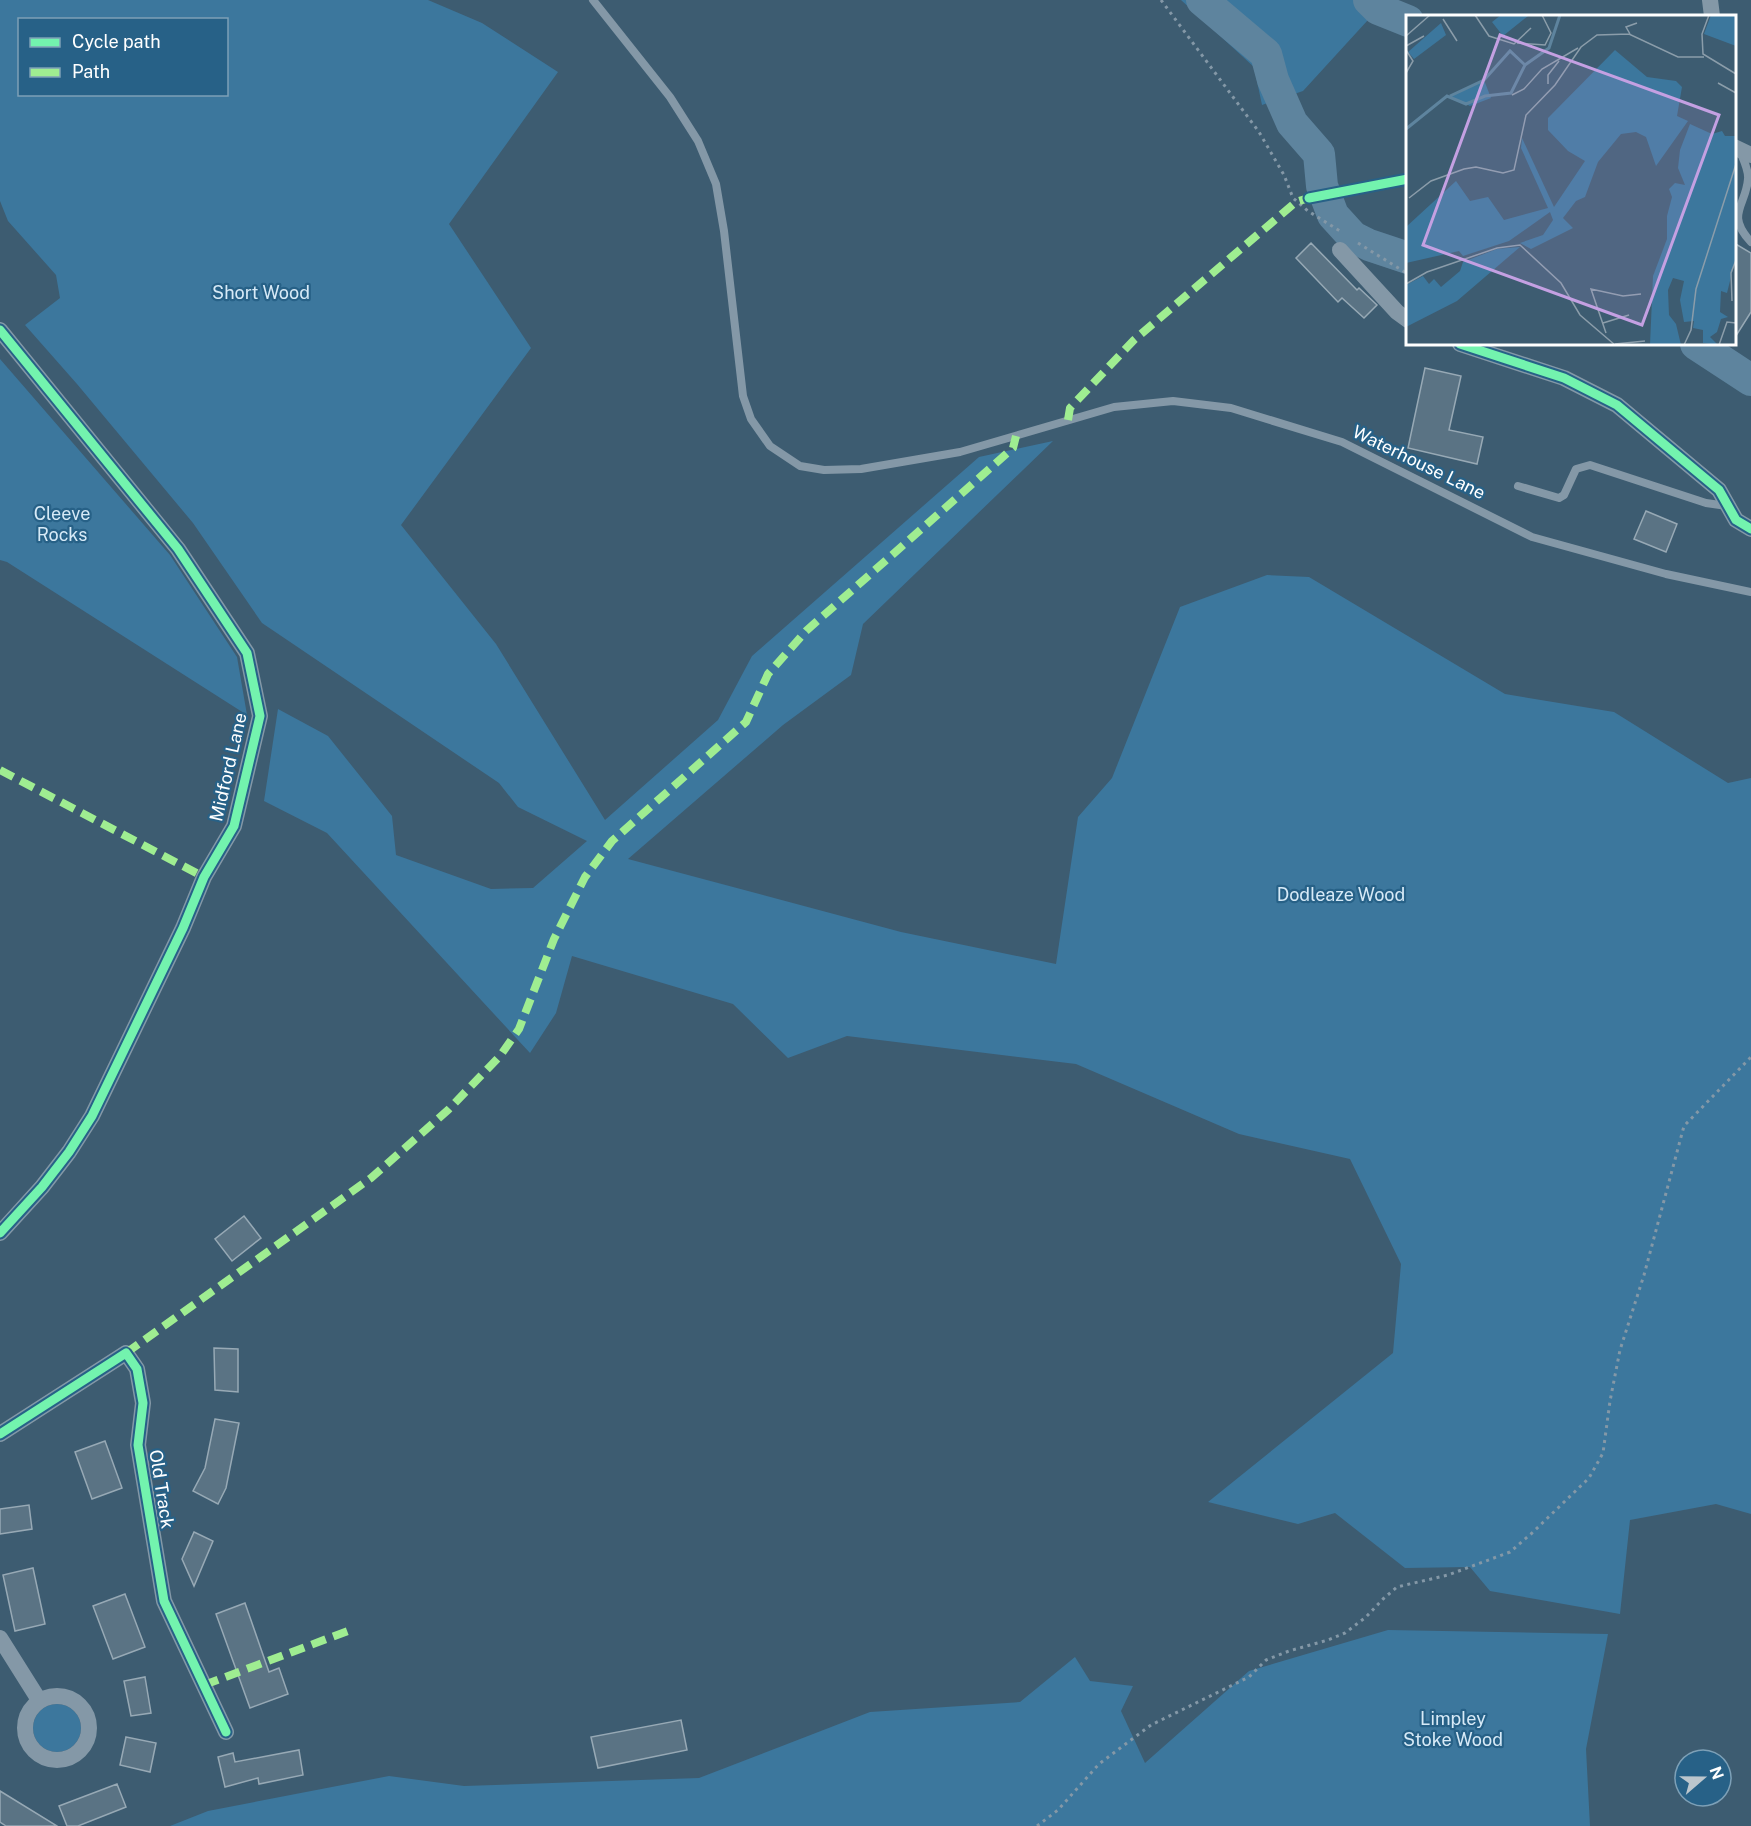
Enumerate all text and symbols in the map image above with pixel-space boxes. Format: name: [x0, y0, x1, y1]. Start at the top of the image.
inset map: [1406, 15, 1736, 345]
legend: [18, 18, 228, 96]
text: Cycle path: [72, 31, 161, 52]
text: Path: [72, 61, 110, 82]
park label: Short Wood: [212, 282, 310, 303]
street label: Waterhouse Lane: [1349, 421, 1489, 503]
park label: Cleeve Rocks: [34, 503, 90, 545]
street label: Midford Lane: [205, 711, 251, 823]
park label: Dodleaze Wood: [1277, 884, 1405, 905]
street label: Old Track: [145, 1448, 179, 1530]
park label: Limpley Stoke Wood: [1403, 1708, 1503, 1750]
north arrow: [1673, 1748, 1733, 1808]
text: N: [1706, 1764, 1728, 1782]

